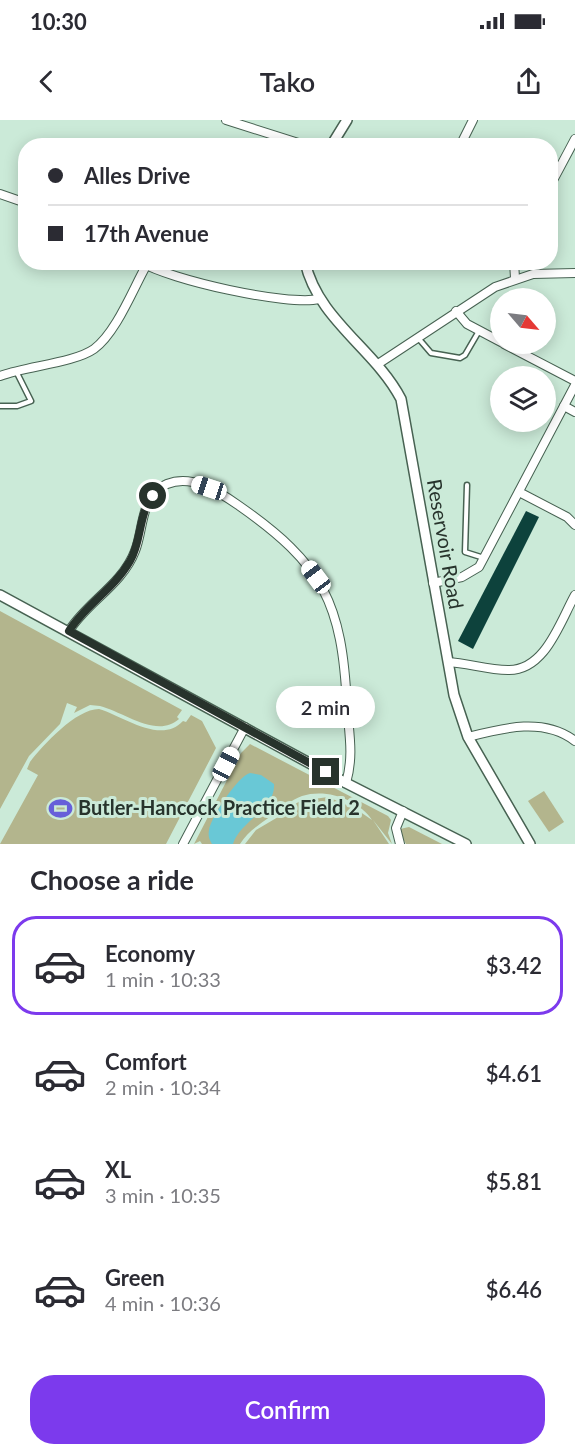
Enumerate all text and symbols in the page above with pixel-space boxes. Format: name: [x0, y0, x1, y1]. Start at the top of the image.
text: 10:30: [30, 8, 87, 35]
icon: back: [30, 65, 63, 98]
text: Tako: [260, 65, 315, 98]
icon: share: [512, 65, 545, 98]
text: Alles Drive: [84, 162, 190, 189]
text: 17th Avenue: [84, 220, 209, 247]
north arrow: [490, 288, 556, 354]
map controls: [490, 288, 556, 432]
button: layers: [490, 366, 556, 432]
car: [189, 474, 229, 502]
street label: Reservoir Road: [423, 477, 469, 611]
route start: [139, 482, 166, 509]
car: [298, 557, 334, 597]
callout: 2 min: [276, 685, 376, 727]
text: 2 min: [301, 695, 350, 719]
car: [210, 744, 242, 784]
route end: [312, 758, 339, 785]
sports icon: Butler-Hancock Practice Field 2: [47, 795, 73, 821]
place label: Butler-Hancock Practice Field 2: [78, 795, 360, 819]
text: Choose a ride: [30, 863, 194, 896]
icon: car: [33, 939, 87, 993]
text: Economy: [105, 940, 195, 967]
text: $3.42: [486, 952, 542, 979]
text: 1 min · 10:33: [105, 967, 221, 991]
icon: car: [33, 1047, 87, 1101]
text: Comfort: [105, 1048, 187, 1075]
text: $4.61: [486, 1060, 542, 1087]
text: 2 min · 10:34: [105, 1075, 221, 1099]
icon: car: [33, 1155, 87, 1209]
text: XL: [105, 1156, 131, 1183]
text: $5.81: [486, 1168, 542, 1195]
text: 3 min · 10:35: [105, 1183, 221, 1207]
icon: car: [33, 1263, 87, 1317]
text: Green: [105, 1264, 165, 1291]
text: $6.46: [486, 1276, 542, 1303]
text: 4 min · 10:36: [105, 1291, 221, 1315]
button: Confirm: [30, 1375, 545, 1444]

